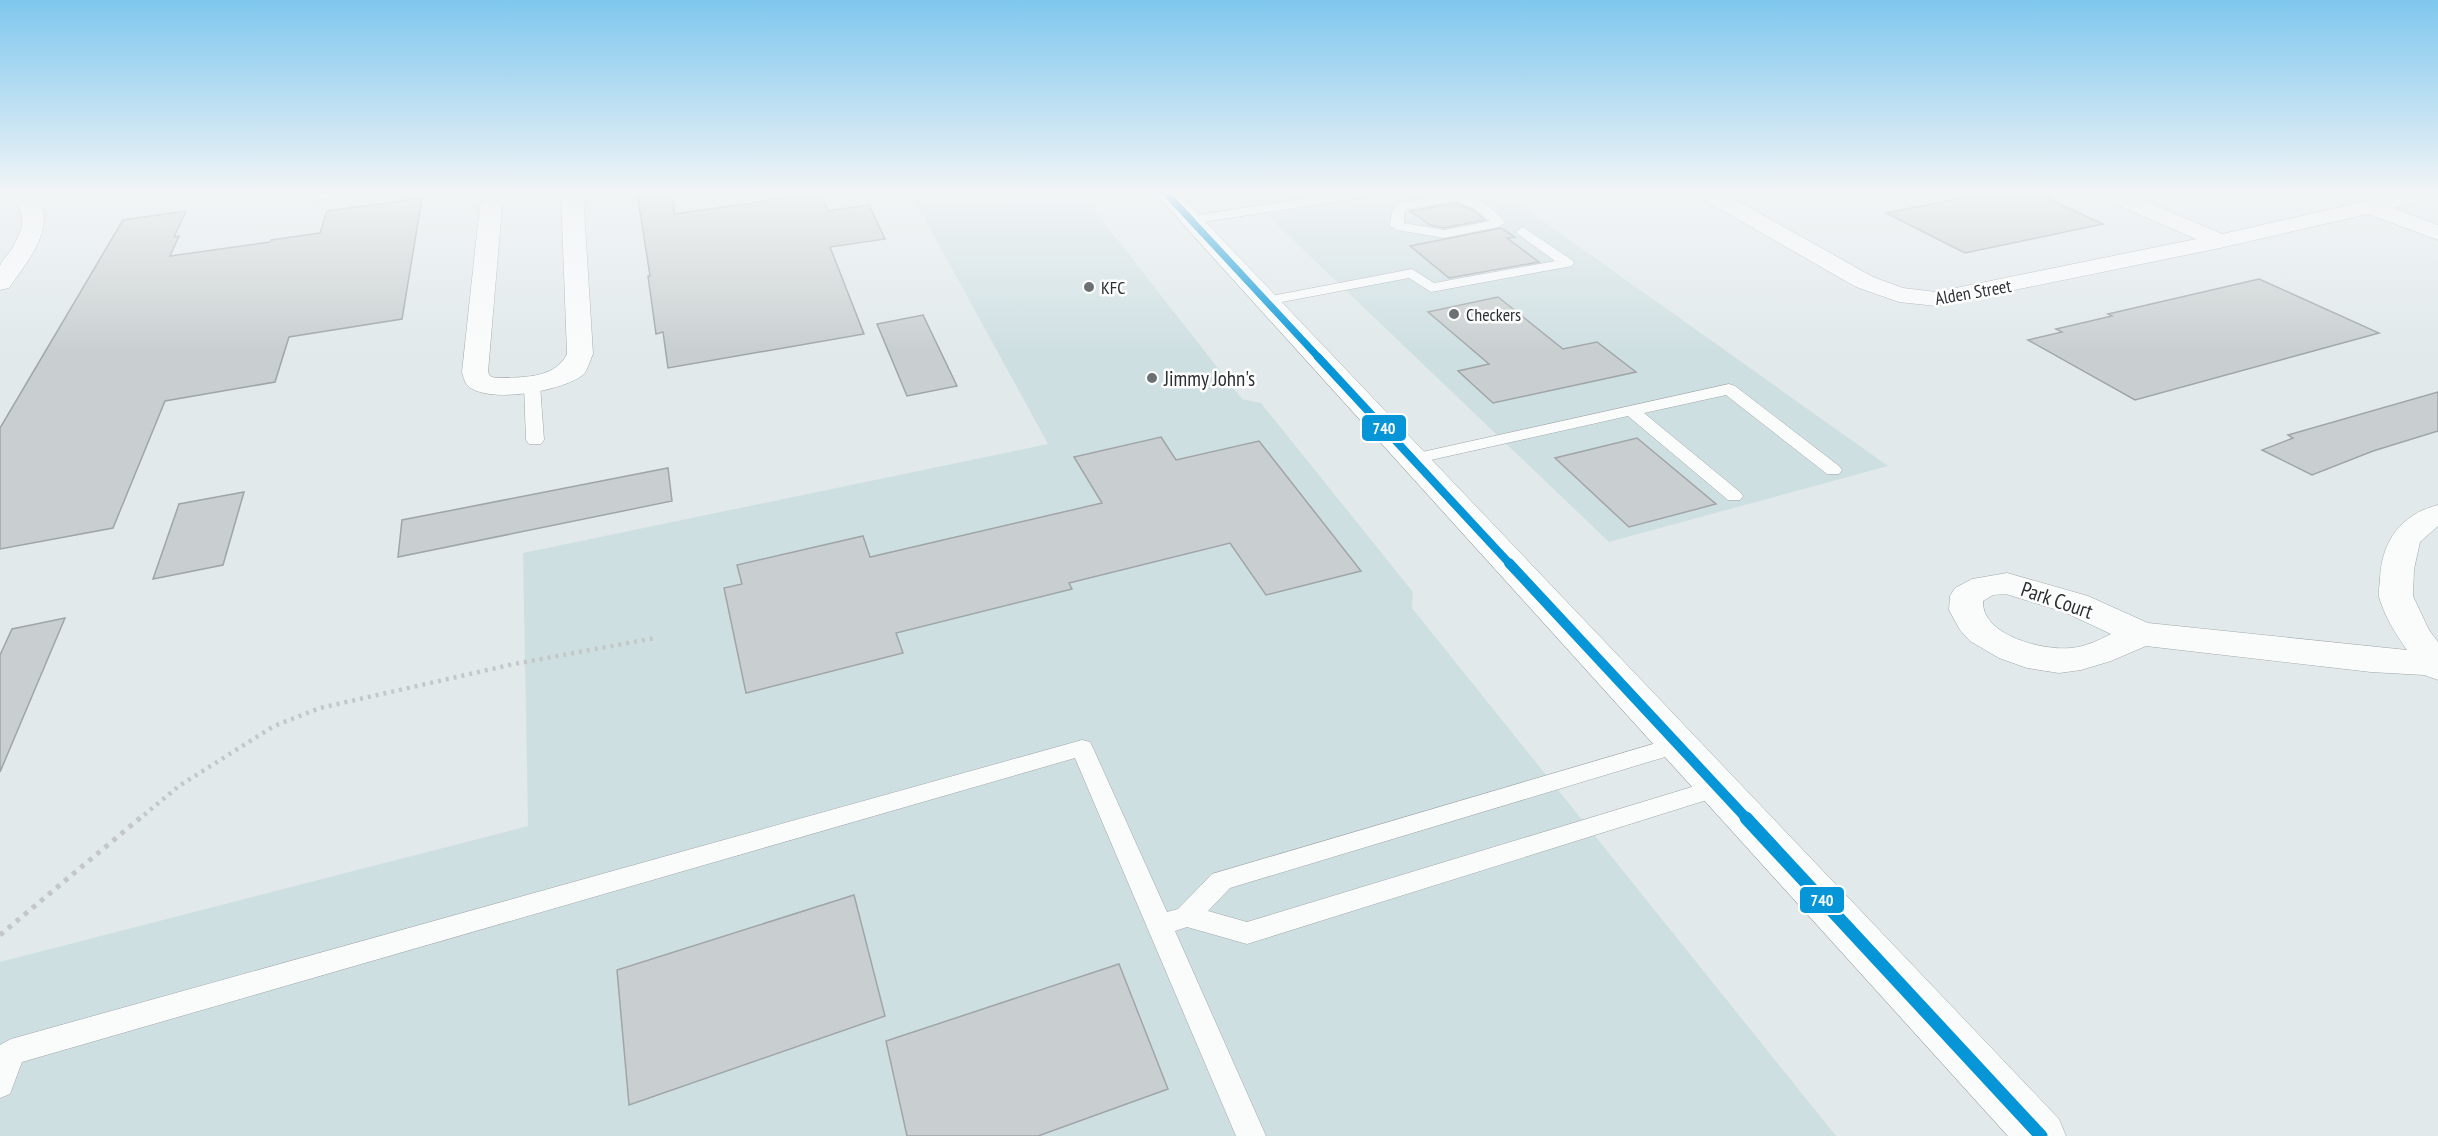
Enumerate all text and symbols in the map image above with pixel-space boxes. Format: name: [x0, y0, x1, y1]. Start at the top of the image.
street label: Alden Street: [1933, 274, 2013, 310]
place label: KFC: [1101, 276, 1126, 299]
marker: KFC: [1082, 280, 1096, 294]
place label: Checkers: [1466, 303, 1521, 326]
marker: Checkers: [1447, 307, 1461, 321]
place label: Jimmy John's: [1163, 365, 1255, 392]
marker: Jimmy John's: [1145, 371, 1159, 385]
line badge: 740: [1361, 414, 1407, 442]
text: 740: [1373, 418, 1396, 438]
street label: Park Court: [2017, 575, 2097, 625]
line badge: 740: [1799, 886, 1845, 914]
text: 740: [1811, 890, 1834, 910]

